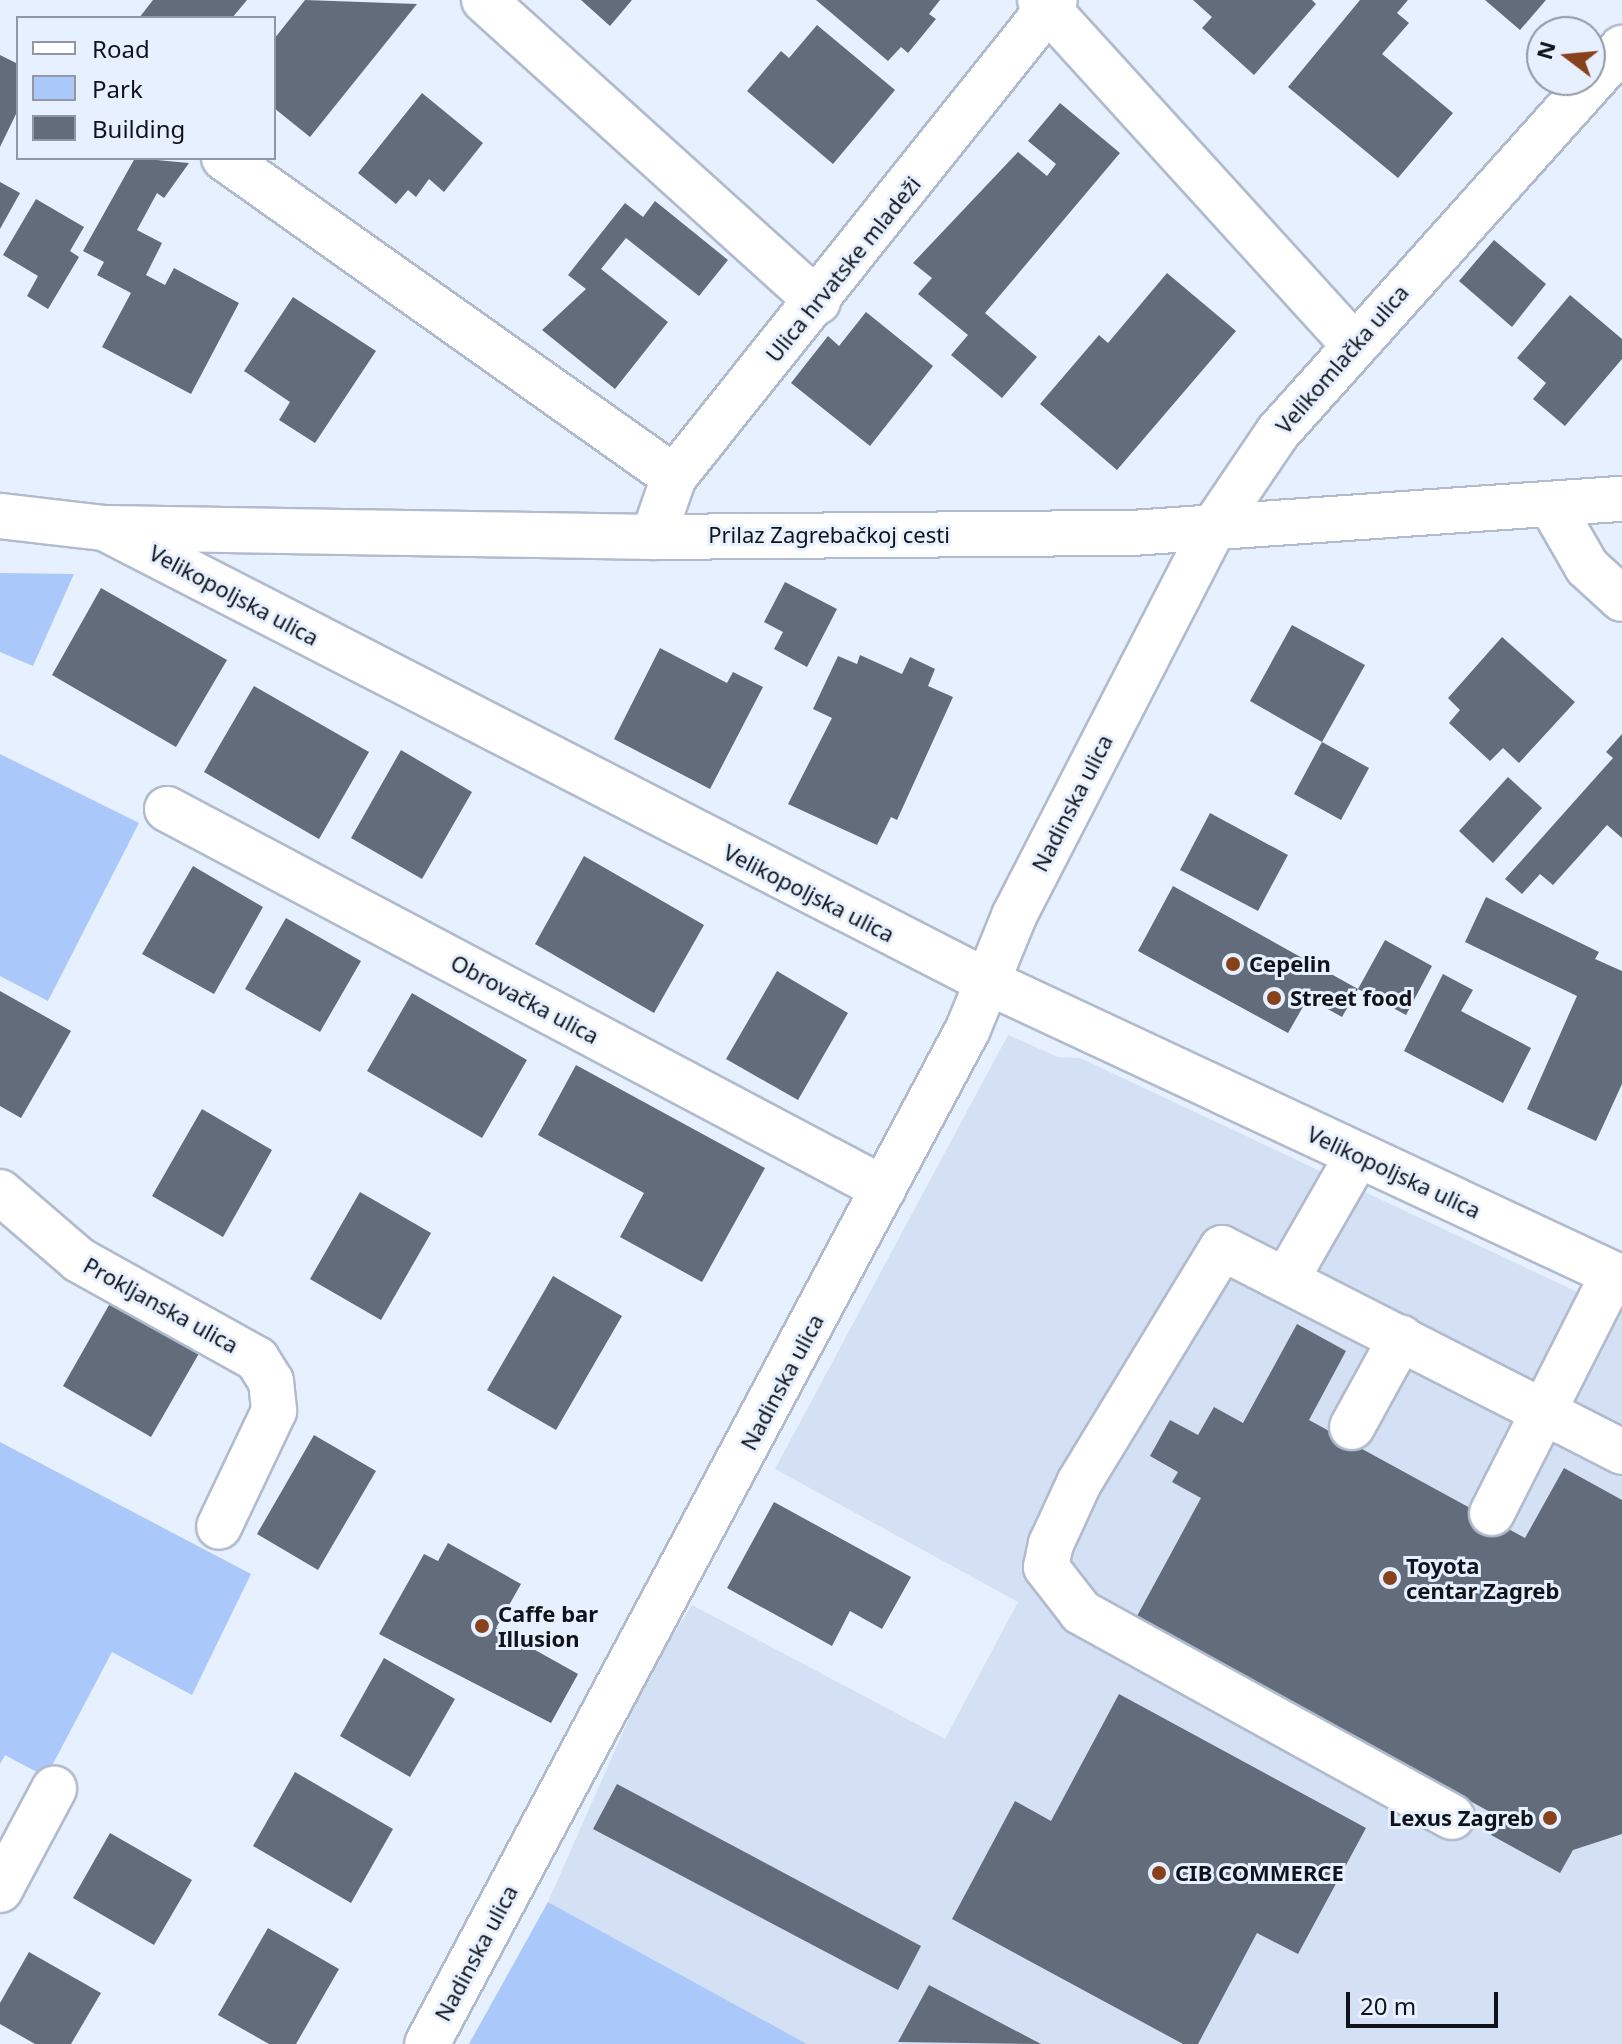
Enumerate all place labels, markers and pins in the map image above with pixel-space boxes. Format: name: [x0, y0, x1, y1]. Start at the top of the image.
place label: Cepelin: [1249, 951, 1331, 977]
marker: Cepelin: [1224, 955, 1242, 973]
place label: Street food: [1290, 985, 1413, 1011]
marker: Street food: [1265, 989, 1283, 1007]
place label: Toyota centar Zagreb: [1406, 1552, 1559, 1604]
marker: Toyota centar Zagreb: [1381, 1569, 1399, 1587]
place label: Caffe bar Illusion: [498, 1600, 598, 1652]
marker: Caffe bar Illusion: [473, 1617, 491, 1635]
place label: Lexus Zagreb: [1389, 1805, 1534, 1831]
marker: Lexus Zagreb: [1541, 1809, 1559, 1827]
place label: CIB COMMERCE: [1175, 1860, 1344, 1886]
marker: CIB COMMERCE: [1150, 1864, 1168, 1882]

